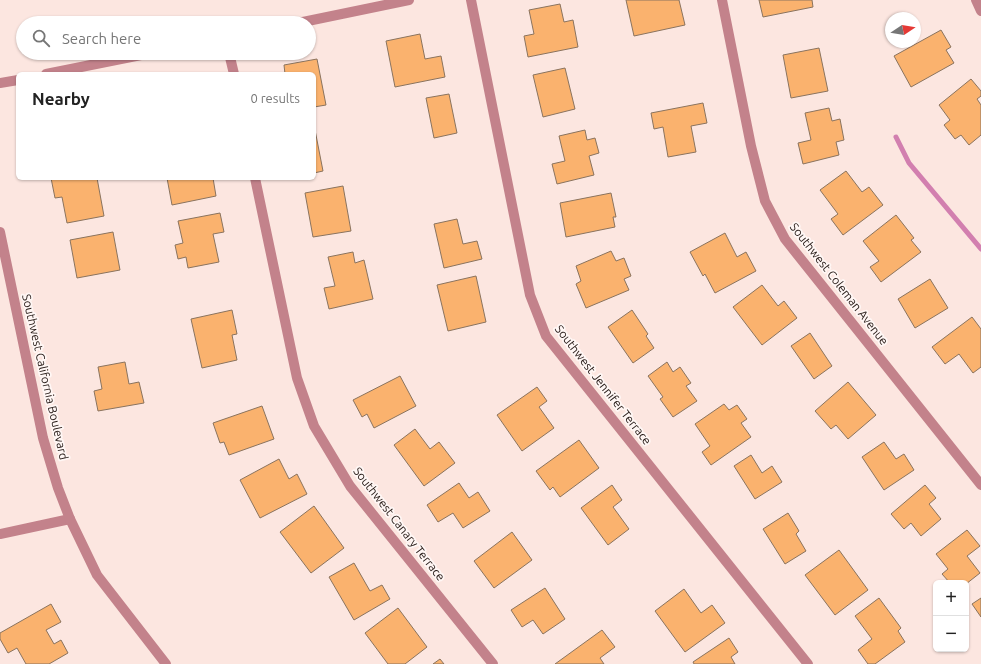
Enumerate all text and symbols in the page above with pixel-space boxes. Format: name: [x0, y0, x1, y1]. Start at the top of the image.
north arrow: [885, 12, 921, 48]
search box: [16, 16, 316, 60]
icon: search: [30, 27, 52, 49]
text: Search here: [62, 30, 141, 47]
text: Nearby: [32, 89, 90, 108]
text: 0 results: [250, 91, 300, 105]
street label: Southwest Coleman Avenue: [788, 220, 891, 347]
street label: Southwest California Boulevard: [20, 293, 71, 461]
street label: Southwest Jennifer Terrace: [553, 322, 654, 447]
street label: Southwest Canary Terrace: [351, 464, 448, 583]
map controls: [933, 580, 969, 652]
button: +: [933, 580, 969, 616]
button: −: [933, 616, 969, 652]

